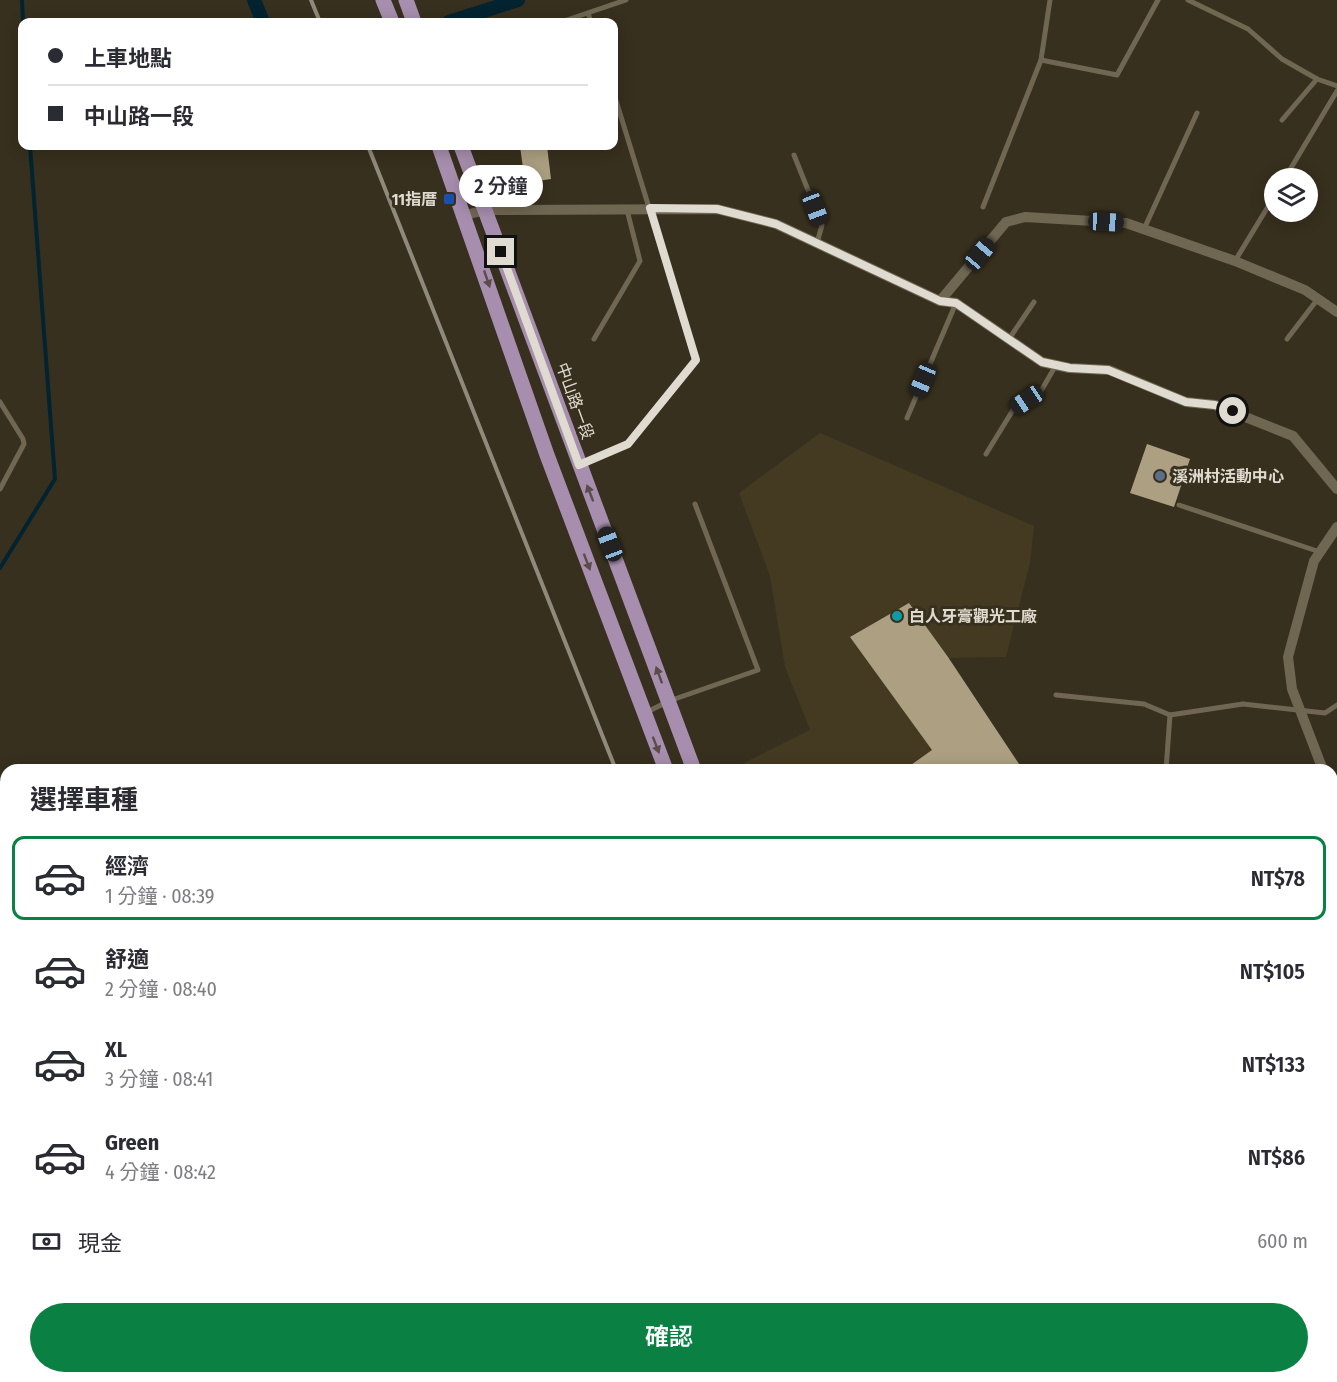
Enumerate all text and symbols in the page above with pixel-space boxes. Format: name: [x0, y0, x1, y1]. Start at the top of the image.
text: 上車地點: [84, 45, 172, 72]
text: 中山路一段: [84, 103, 194, 130]
callout: 2 分鐘: [459, 165, 543, 207]
map controls: [1264, 168, 1318, 222]
button: layers: [1264, 168, 1318, 222]
text: 2 分鐘: [474, 174, 528, 198]
car: [800, 188, 830, 228]
place label: 11指厝: [392, 190, 437, 209]
marker: 11指厝: [442, 192, 456, 206]
car: [1088, 212, 1124, 232]
car: [962, 234, 998, 274]
route end: [487, 238, 514, 265]
one-way arrow: [483, 271, 492, 289]
street label: 中山路一段: [552, 360, 598, 442]
car: [908, 360, 938, 400]
car: [1007, 382, 1047, 418]
route start: [1219, 397, 1246, 424]
place label: 溪洲村活動中心: [1172, 467, 1284, 486]
marker: 溪洲村活動中心: [1153, 469, 1167, 483]
one-way arrow: [585, 484, 594, 502]
car: [595, 524, 625, 564]
one-way arrow: [583, 553, 593, 571]
place label: 白人牙膏觀光工廠: [909, 607, 1037, 626]
marker: 白人牙膏觀光工廠: [890, 609, 904, 623]
one-way arrow: [654, 666, 664, 684]
one-way arrow: [652, 736, 662, 754]
text: 選擇車種: [30, 784, 138, 816]
icon: car: [33, 851, 87, 905]
text: 經濟: [105, 853, 149, 880]
text: NT$78: [1251, 865, 1305, 892]
text: 1 分鐘 · 08:39: [105, 884, 215, 908]
icon: car: [33, 944, 87, 998]
text: 舒適: [105, 946, 149, 973]
text: NT$105: [1240, 958, 1305, 985]
text: 2 分鐘 · 08:40: [105, 977, 217, 1001]
text: XL: [105, 1036, 127, 1063]
icon: car: [33, 1037, 87, 1091]
text: NT$133: [1242, 1051, 1305, 1078]
text: 3 分鐘 · 08:41: [105, 1067, 213, 1091]
text: Green: [105, 1129, 159, 1156]
icon: car: [33, 1130, 87, 1184]
text: NT$86: [1248, 1144, 1305, 1171]
text: 4 分鐘 · 08:42: [105, 1160, 216, 1184]
icon: cash: [30, 1225, 63, 1258]
text: 600 m: [1257, 1229, 1308, 1253]
text: 現金: [78, 1230, 122, 1257]
button: 確認: [30, 1303, 1308, 1372]

